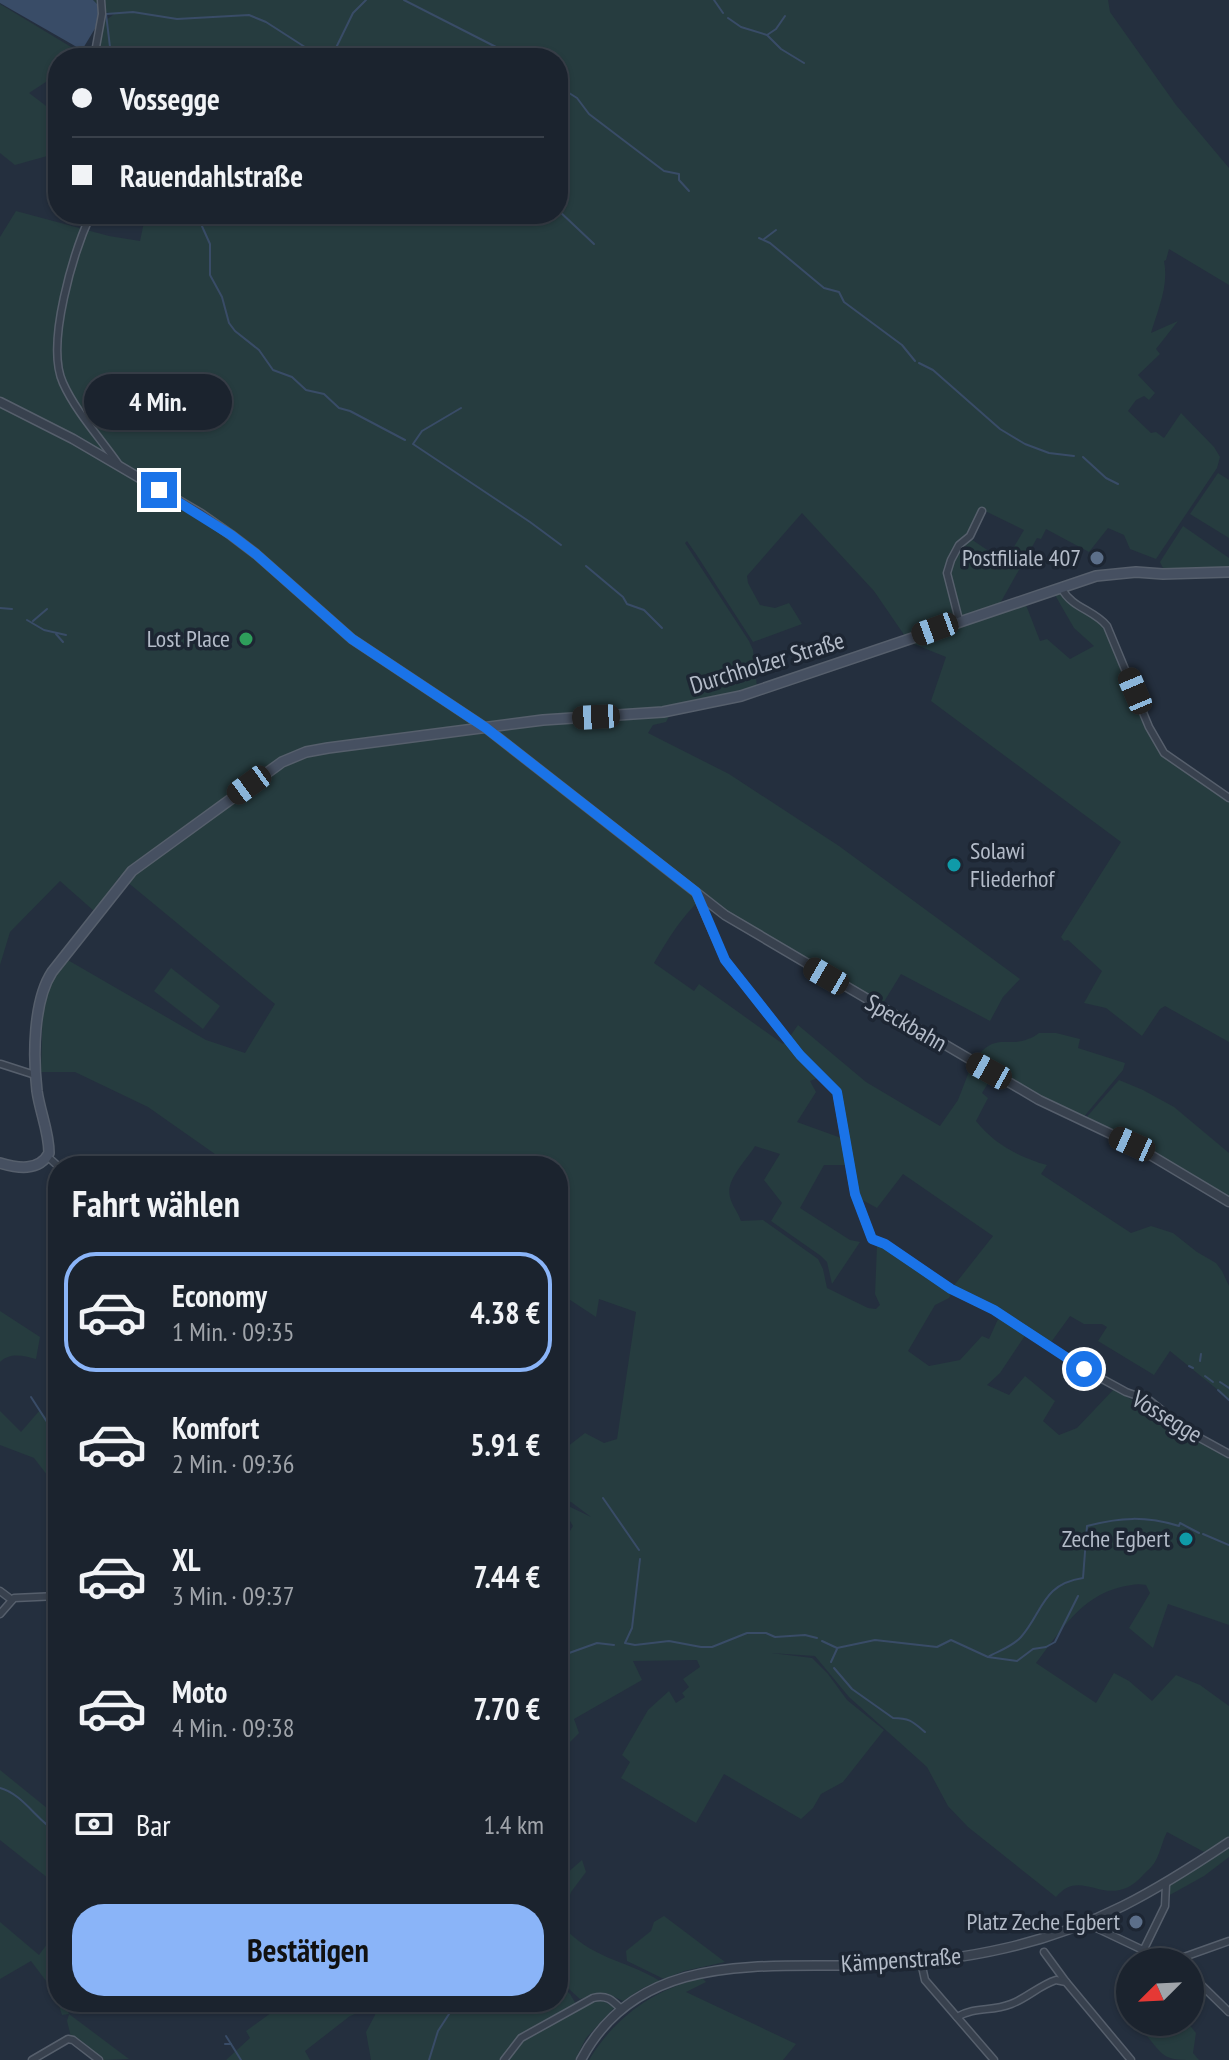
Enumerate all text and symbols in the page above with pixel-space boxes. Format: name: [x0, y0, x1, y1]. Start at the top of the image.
text: Vossegge: [120, 79, 220, 118]
text: Rauendahlstraße: [120, 156, 303, 195]
callout: 4 Min.: [85, 374, 233, 430]
text: 4 Min.: [129, 385, 187, 418]
route end: [141, 472, 177, 508]
place label: Postfiliale 407: [962, 542, 1081, 573]
marker: Postfiliale 407: [1088, 549, 1106, 567]
car: [908, 610, 962, 648]
place label: Lost Place: [147, 623, 230, 654]
street label: Durchholzer Straße: [686, 624, 848, 701]
marker: Lost Place: [237, 630, 255, 648]
car: [1115, 664, 1155, 718]
car: [571, 704, 621, 730]
car: [223, 761, 275, 809]
place label: Solawi Fliederhof: [970, 835, 1055, 894]
marker: Solawi Fliederhof: [945, 856, 963, 874]
car: [799, 954, 853, 998]
street label: Speckbahn: [860, 987, 953, 1058]
car: [962, 1049, 1016, 1093]
car: [1105, 1123, 1159, 1165]
text: Fahrt wählen: [72, 1180, 240, 1227]
icon: car: [76, 1276, 148, 1348]
text: Economy: [172, 1276, 267, 1315]
text: 4.38 €: [470, 1293, 540, 1332]
text: 1 Min. · 09:35: [172, 1315, 294, 1348]
route start: [1066, 1351, 1102, 1387]
street label: Vossegge: [1125, 1383, 1208, 1450]
icon: car: [76, 1408, 148, 1480]
text: Komfort: [172, 1408, 259, 1447]
text: 5.91 €: [470, 1425, 540, 1464]
text: 2 Min. · 09:36: [172, 1447, 294, 1480]
place label: Zeche Egbert: [1062, 1523, 1170, 1554]
marker: Zeche Egbert: [1177, 1530, 1195, 1548]
icon: car: [76, 1540, 148, 1612]
text: XL: [172, 1540, 201, 1579]
text: 7.44 €: [473, 1557, 540, 1596]
text: 3 Min. · 09:37: [172, 1579, 294, 1612]
icon: car: [76, 1672, 148, 1744]
text: Moto: [172, 1672, 227, 1711]
text: 7.70 €: [473, 1689, 540, 1728]
text: 4 Min. · 09:38: [172, 1711, 294, 1744]
icon: cash: [72, 1802, 116, 1846]
text: Bar: [136, 1805, 170, 1844]
text: 1.4 km: [483, 1808, 544, 1841]
button: Bestätigen: [72, 1904, 544, 1996]
place label: Platz Zeche Egbert: [966, 1906, 1120, 1937]
marker: Platz Zeche Egbert: [1127, 1913, 1145, 1931]
street label: Kämpenstraße: [840, 1940, 962, 1979]
north arrow: [1116, 1948, 1204, 2036]
map controls: [1116, 1948, 1204, 2036]

